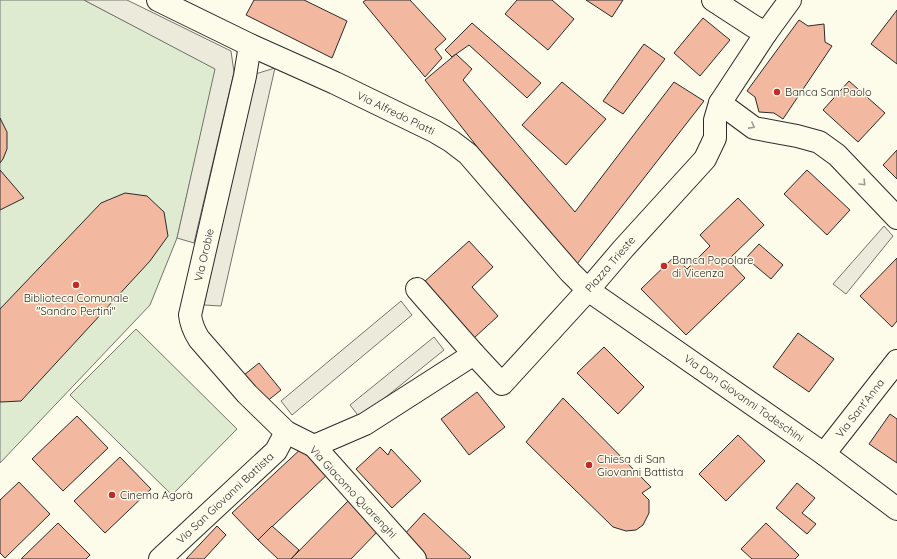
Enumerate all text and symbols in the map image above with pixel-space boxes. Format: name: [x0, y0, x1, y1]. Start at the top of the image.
place label: Banca San Paolo: [785, 85, 872, 99]
marker: Banca San Paolo: [772, 87, 782, 97]
street label: Via Alfredo Piatti: [355, 88, 437, 138]
one-way arrow: [748, 121, 755, 128]
one-way arrow: [859, 178, 866, 186]
street label: Via Orobie: [191, 227, 217, 283]
street label: Piazza Trieste: [582, 233, 638, 295]
place label: Banca Popolare di Vicenza: [672, 253, 753, 280]
marker: Banca Popolare di Vicenza: [659, 261, 669, 271]
marker: Biblioteca Comunale "Sandro Pertini": [71, 280, 81, 290]
place label: Biblioteca Comunale "Sandro Pertini": [24, 291, 128, 318]
street label: Via Don Giovanni Todeschini: [681, 351, 807, 445]
street label: Via Sant'Anna: [833, 376, 887, 440]
street label: Via Giacomo Quarenghi: [306, 443, 400, 541]
street label: Via San Giovanni Battista: [173, 449, 277, 547]
place label: Chiesa di San Giovanni Battista: [597, 452, 683, 479]
marker: Chiesa di San Giovanni Battista: [584, 460, 594, 470]
place label: Cinema Agorà: [120, 488, 193, 502]
marker: Cinema Agorà: [107, 490, 117, 500]

